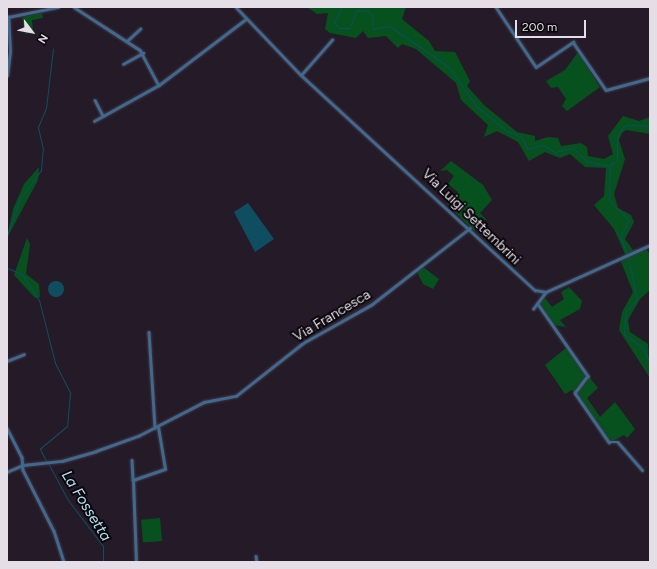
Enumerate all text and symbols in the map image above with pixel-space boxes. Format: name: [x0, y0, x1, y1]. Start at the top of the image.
north arrow: [12, 12, 52, 52]
scale bar: [517, 12, 588, 38]
text: 200 m: [522, 20, 557, 34]
text: N: [35, 32, 50, 46]
street label: Via Luigi Settembrini: [418, 166, 524, 268]
street label: Via Francesca: [290, 286, 374, 346]
water label: La Fossetta: [57, 467, 115, 545]

